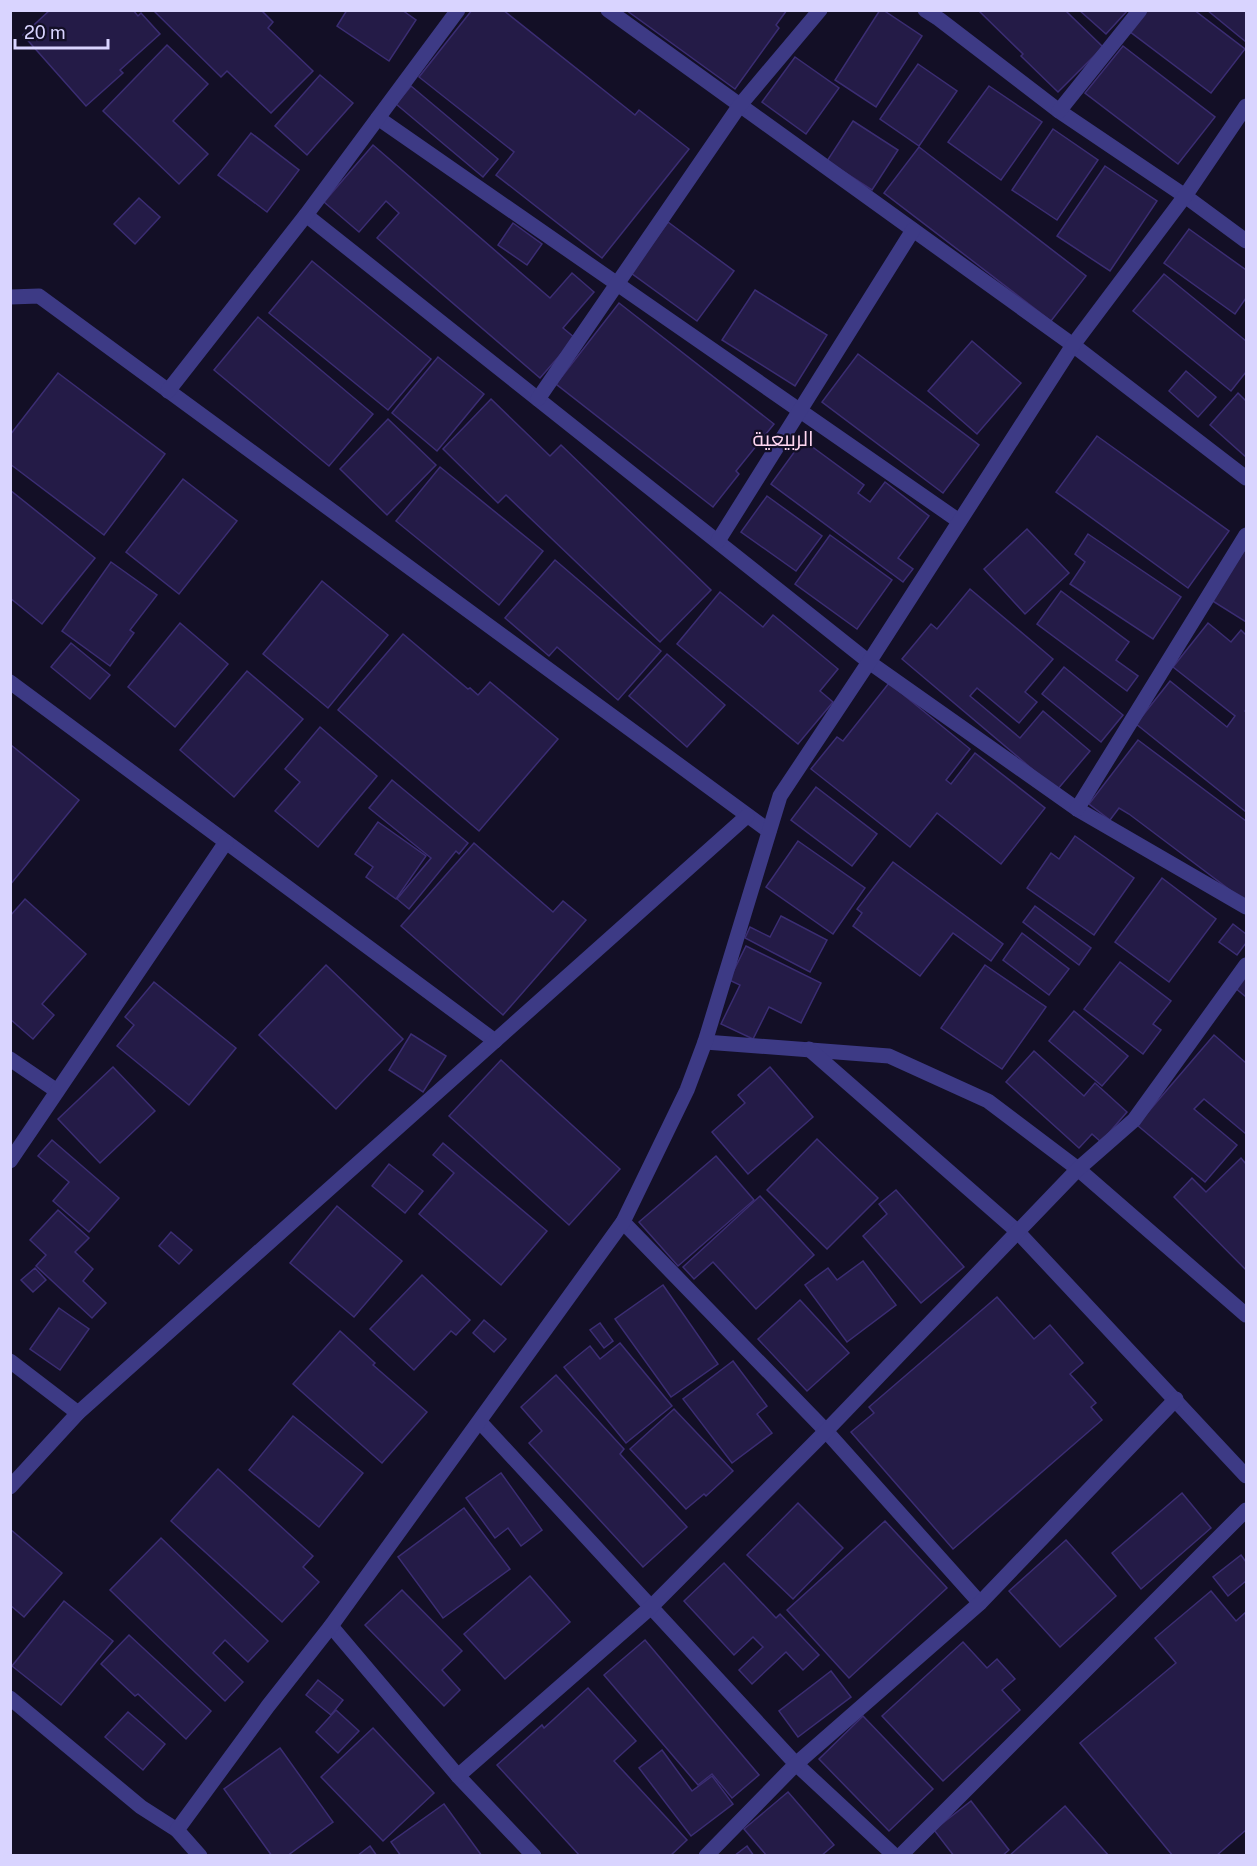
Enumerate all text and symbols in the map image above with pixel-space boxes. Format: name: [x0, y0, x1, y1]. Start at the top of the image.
scale bar: [15, 12, 108, 50]
text: 20 m: [24, 22, 66, 43]
district label: الربيعية: [752, 426, 814, 451]

